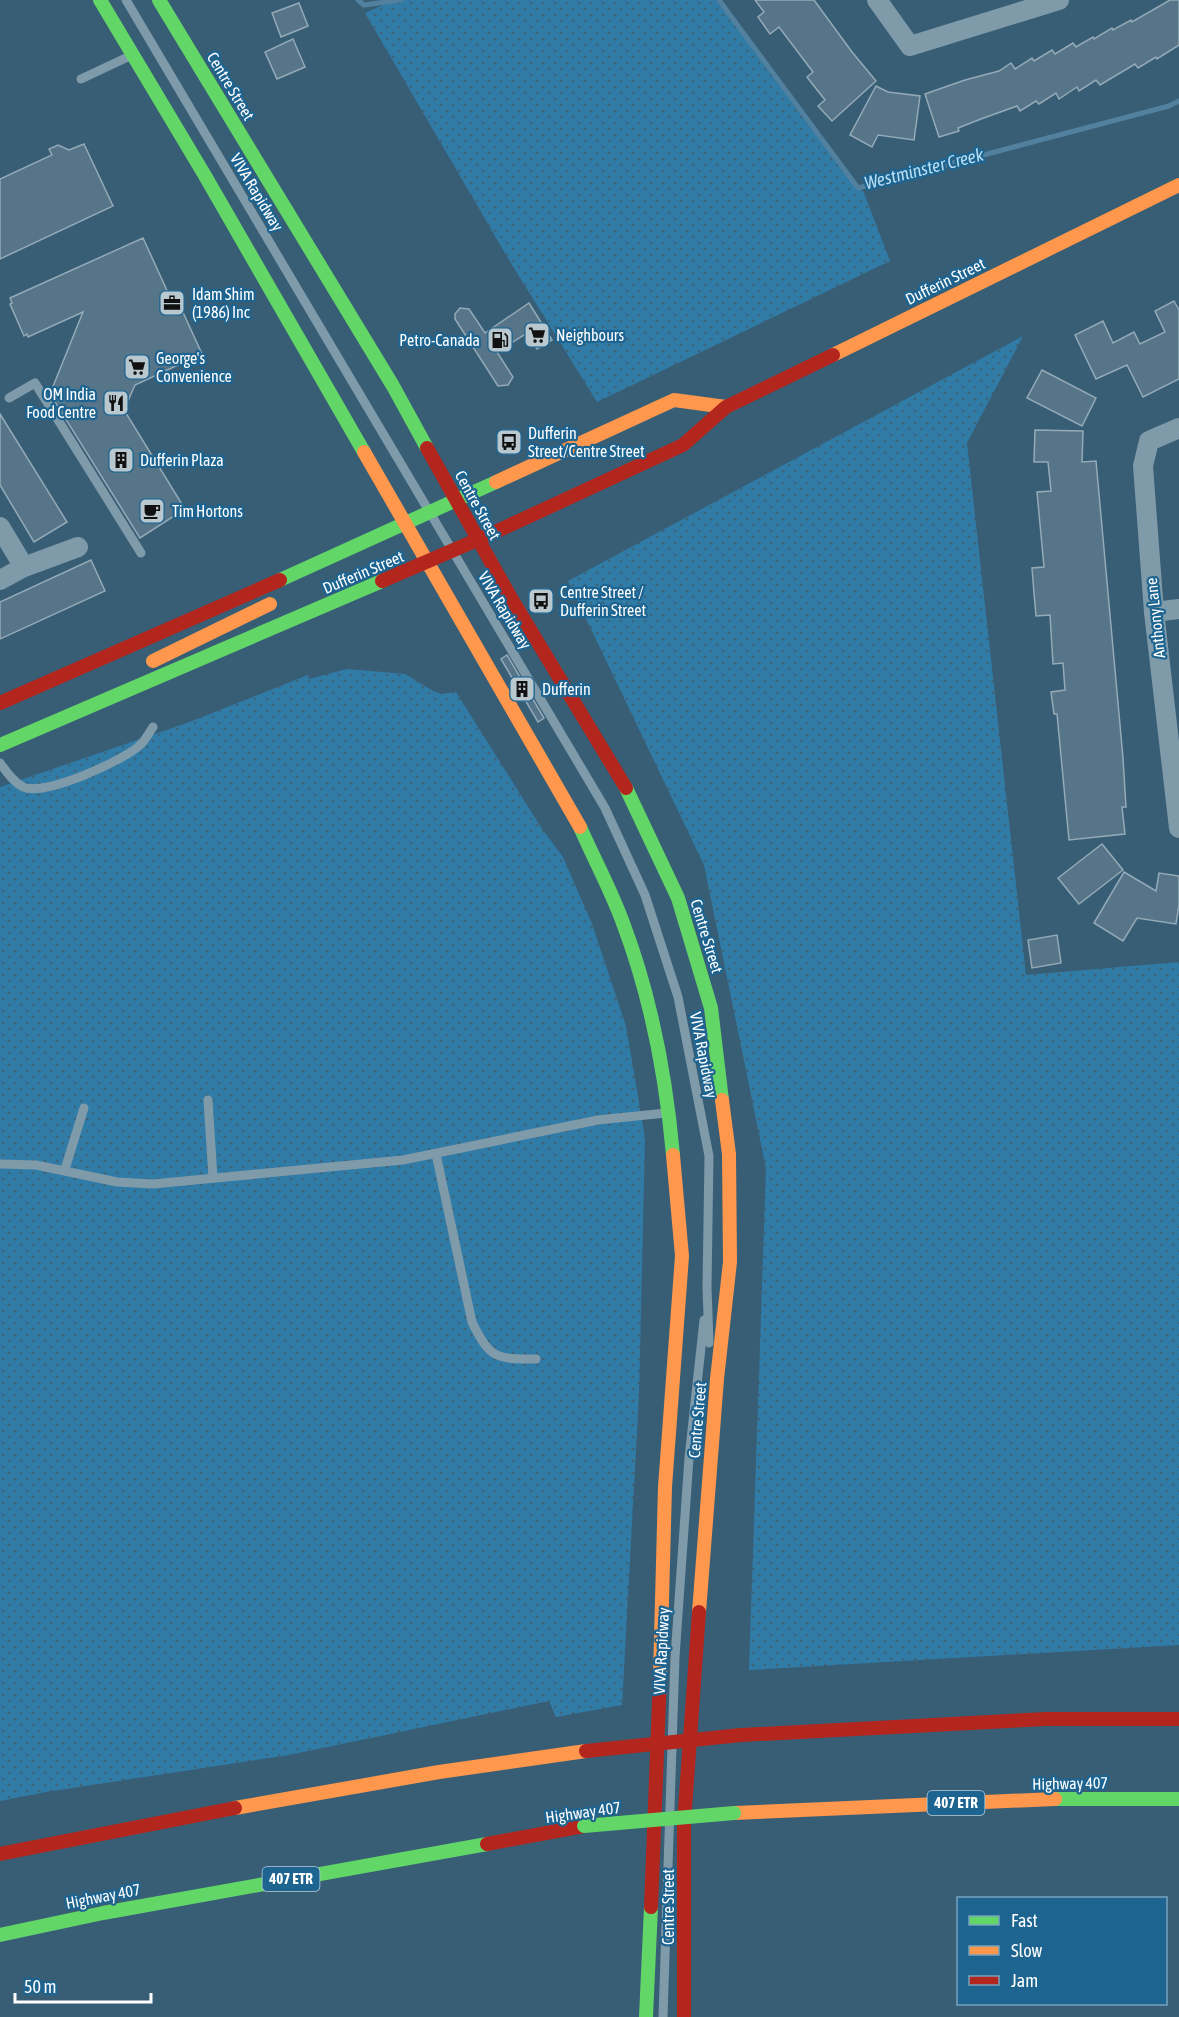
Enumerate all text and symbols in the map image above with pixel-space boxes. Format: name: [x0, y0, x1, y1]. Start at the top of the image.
street label: Centre Street: [204, 49, 259, 124]
water label: Westminster Creek: [862, 143, 987, 193]
street label: VIVA Rapidway: [226, 150, 287, 235]
street label: Dufferin Street: [902, 254, 988, 308]
place label: Idam Shim (1986) Inc: [192, 285, 255, 322]
office icon: Idam Shim (1986) Inc: [157, 288, 187, 318]
supermarket icon: Neighbours: [522, 320, 552, 350]
fuel station icon: Petro-Canada: [485, 325, 515, 355]
place label: Neighbours: [556, 326, 625, 345]
place label: Petro-Canada: [399, 331, 480, 349]
place label: George's Convenience: [156, 349, 232, 385]
supermarket icon: George's Convenience: [122, 352, 152, 382]
place label: OM India Food Centre: [26, 385, 96, 421]
restaurant icon: OM India Food Centre: [101, 388, 131, 418]
place label: Dufferin Street/Centre Street: [528, 424, 645, 460]
bus stop icon: Dufferin Street/Centre Street: [494, 427, 524, 457]
building icon: Dufferin Plaza: [106, 445, 136, 475]
place label: Dufferin Plaza: [140, 451, 224, 469]
street label: Centre Street: [452, 467, 505, 543]
cafe icon: Tim Hortons: [137, 496, 167, 526]
place label: Tim Hortons: [172, 502, 243, 520]
street label: Dufferin Street: [320, 547, 406, 597]
street label: VIVA Rapidway: [474, 568, 535, 653]
street label: Anthony Lane: [1142, 577, 1169, 659]
place label: Centre Street / Dufferin Street: [560, 583, 646, 619]
bus stop icon: Centre Street / Dufferin Street: [526, 586, 556, 616]
building icon: Dufferin: [507, 674, 537, 704]
place label: Dufferin: [542, 680, 591, 698]
street label: Centre Street: [687, 897, 727, 975]
street label: VIVA Rapidway: [686, 1010, 721, 1100]
street label: Centre Street: [685, 1381, 709, 1459]
street label: VIVA Rapidway: [650, 1607, 673, 1695]
street label: Highway 407: [1032, 1773, 1108, 1794]
road number: 407 ETR: [928, 1791, 984, 1815]
street label: Highway 407: [544, 1798, 622, 1827]
road number: 407 ETR: [262, 1867, 320, 1891]
street label: Centre Street: [659, 1869, 677, 1945]
street label: Highway 407: [64, 1880, 142, 1913]
legend: [957, 1897, 1167, 2005]
text: Fast: [1011, 1910, 1038, 1931]
text: Slow: [1011, 1940, 1042, 1961]
scale bar: [15, 1966, 152, 2004]
text: Jam: [1011, 1970, 1038, 1991]
text: 50 m: [24, 1976, 56, 1997]

